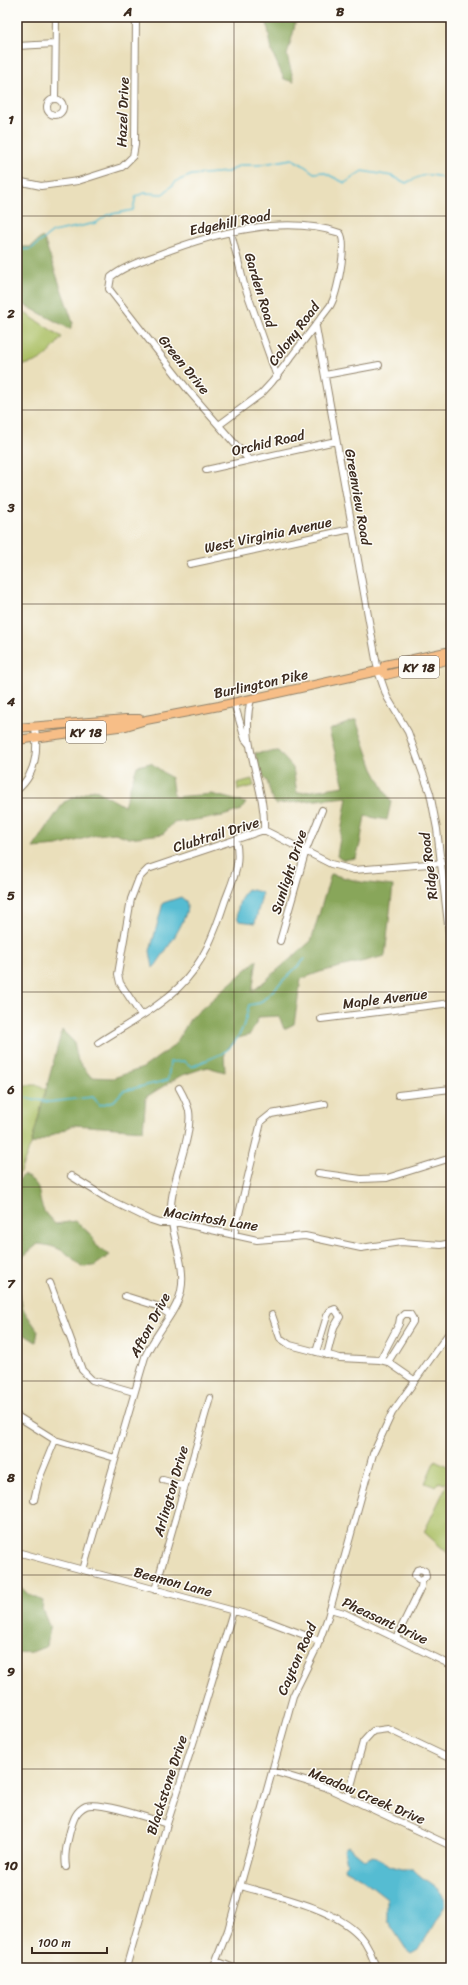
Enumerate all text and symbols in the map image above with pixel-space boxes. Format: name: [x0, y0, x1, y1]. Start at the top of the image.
text: A: [123, 0, 132, 23]
text: B: [336, 0, 345, 23]
street label: Hazel Drive: [109, 77, 137, 147]
text: 1: [8, 108, 14, 131]
street label: Edgehill Road: [187, 203, 274, 243]
street label: Garden Road: [237, 249, 284, 332]
street label: Colony Road: [261, 295, 328, 372]
text: 2: [6, 302, 15, 325]
street label: Green Drive: [152, 329, 216, 401]
street label: Orchid Road: [229, 422, 308, 464]
street label: Greenview Road: [337, 447, 379, 549]
text: 3: [6, 496, 15, 519]
street label: West Virginia Avenue: [202, 509, 334, 561]
road number: KY 18: [399, 656, 439, 678]
street label: Burlington Pike: [212, 662, 310, 706]
text: 4: [6, 690, 16, 713]
road number: KY 18: [66, 721, 106, 743]
street label: Clubtrail Drive: [170, 810, 262, 860]
street label: Sunlight Drive: [264, 827, 314, 917]
street label: Ridge Road: [412, 829, 446, 901]
text: 5: [7, 884, 15, 907]
street label: Maple Avenue: [341, 981, 429, 1017]
text: 6: [6, 1078, 15, 1101]
street label: Macintosh Lane: [162, 1199, 260, 1239]
text: 7: [7, 1272, 16, 1295]
street label: Afton Drive: [122, 1288, 178, 1363]
street label: Arlington Drive: [146, 1443, 196, 1540]
text: 8: [6, 1466, 15, 1489]
street label: Beemon Lane: [131, 1560, 215, 1604]
street label: Pheasant Drive: [338, 1590, 432, 1652]
street label: Cayton Road: [270, 1617, 325, 1699]
text: 9: [7, 1660, 15, 1683]
street label: Blackstone Drive: [139, 1732, 195, 1838]
street label: Meadow Creek Drive: [305, 1760, 429, 1832]
text: 10: [4, 1854, 18, 1877]
scale bar: [32, 1929, 107, 1955]
text: 100 m: [38, 1932, 71, 1954]

